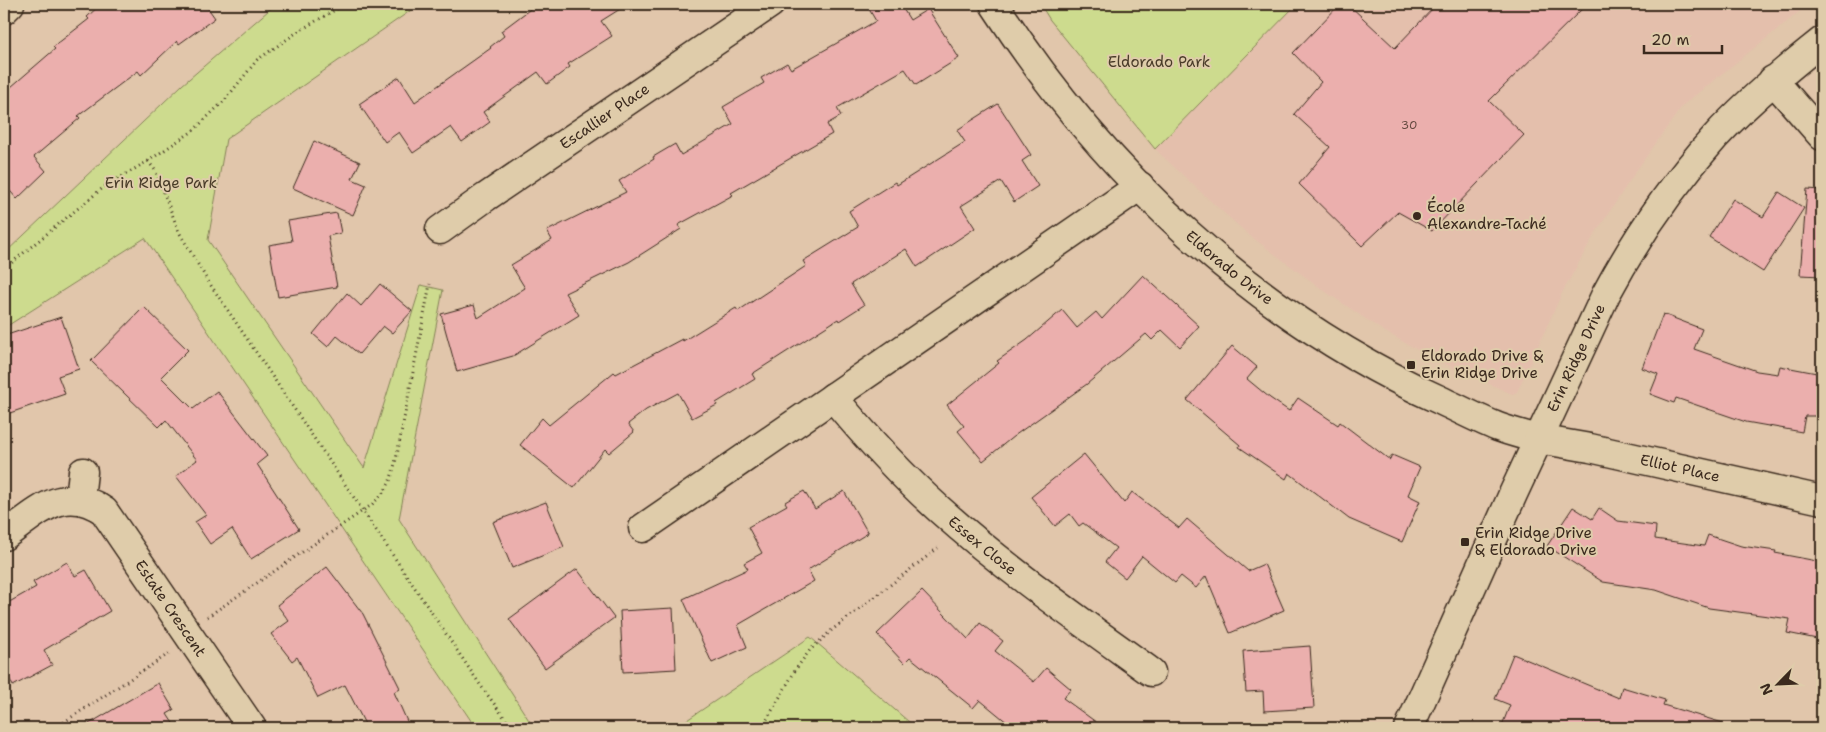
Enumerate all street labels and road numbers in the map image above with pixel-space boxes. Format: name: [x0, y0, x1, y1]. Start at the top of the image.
street label: Escallier Place: [556, 79, 653, 154]
street label: Eldorado Drive: [1181, 226, 1277, 309]
street label: Erin Ridge Drive: [1542, 301, 1610, 415]
street label: Elliot Place: [1638, 450, 1722, 487]
street label: Essex Close: [944, 512, 1021, 580]
street label: Estate Crescent: [130, 556, 210, 661]

